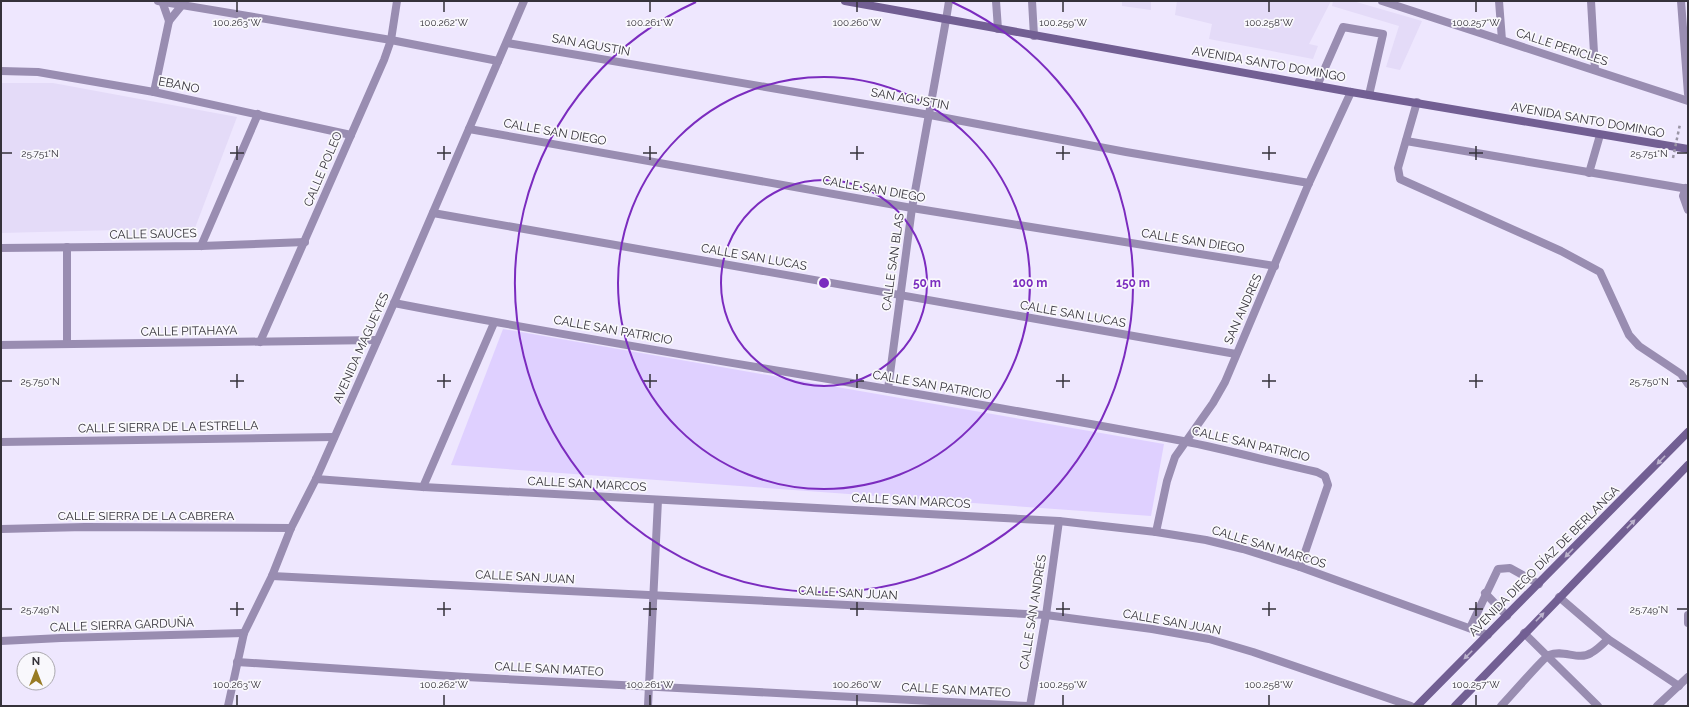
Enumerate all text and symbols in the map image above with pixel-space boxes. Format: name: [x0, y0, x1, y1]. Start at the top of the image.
text: 100.263°W: [213, 17, 261, 28]
text: 100.262°W: [420, 17, 468, 28]
text: 100.261°W: [627, 17, 674, 28]
text: 100.260°W: [833, 17, 882, 28]
text: 100.259°W: [1039, 17, 1087, 28]
text: 100.258°W: [1245, 17, 1294, 28]
text: 100.257°W: [1452, 17, 1500, 28]
street label: CALLE PERICLES: [1514, 26, 1610, 68]
street label: SAN AGUSTIN: [551, 31, 631, 59]
street label: AVENIDA SANTO DOMINGO: [1191, 44, 1347, 84]
street label: EBANO: [157, 74, 201, 96]
street label: SAN AGUSTIN: [870, 85, 950, 113]
street label: AVENIDA SANTO DOMINGO: [1510, 100, 1666, 140]
street label: CALLE SAN DIEGO: [502, 116, 608, 148]
street label: CALLE POLEO: [301, 129, 345, 209]
text: 25.751°N: [21, 148, 59, 159]
text: 25.751°N: [1630, 148, 1668, 159]
street label: CALLE SAN DIEGO: [821, 173, 927, 205]
street label: CALLE SAN BLAS: [879, 212, 907, 312]
street label: CALLE SAUCES: [109, 226, 197, 242]
street label: CALLE SAN DIEGO: [1140, 226, 1246, 256]
street label: CALLE SAN LUCAS: [700, 241, 808, 273]
street label: SAN ANDRES: [1221, 272, 1265, 346]
centre of rings: [817, 276, 831, 290]
text: 50 m: [913, 276, 941, 290]
text: 100 m: [1013, 276, 1047, 290]
text: 150 m: [1116, 276, 1150, 290]
street label: AVENIDA MAGUEYES: [330, 290, 392, 406]
street label: CALLE SAN LUCAS: [1019, 298, 1127, 330]
street label: CALLE SAN PATRICIO: [552, 313, 674, 347]
street label: CALLE PITAHAYA: [141, 323, 237, 339]
street label: CALLE SAN PATRICIO: [871, 368, 993, 402]
text: 25.750°N: [20, 376, 60, 387]
text: 25.750°N: [1629, 376, 1669, 387]
street label: CALLE SIERRA DE LA ESTRELLA: [78, 418, 258, 436]
street label: CALLE SAN PATRICIO: [1191, 424, 1311, 464]
one-way arrow: [1656, 455, 1666, 465]
street label: CALLE SAN MARCOS: [527, 474, 647, 494]
street label: AVENIDA DIEGO DÍAZ DE BERLANGA: [1466, 483, 1622, 639]
street label: CALLE SAN MARCOS: [851, 491, 971, 511]
street label: CALLE SIERRA DE LA CABRERA: [58, 509, 234, 523]
one-way arrow: [1626, 519, 1636, 529]
street label: CALLE SAN MARCOS: [1210, 523, 1328, 571]
one-way arrow: [1564, 548, 1574, 558]
street label: CALLE SAN ANDRÉS: [1017, 554, 1049, 670]
street label: CALLE SAN JUAN: [475, 567, 575, 587]
street label: CALLE SAN JUAN: [798, 583, 898, 603]
text: 25.749°N: [21, 604, 59, 615]
text: 25.749°N: [1630, 604, 1668, 615]
street label: CALLE SAN JUAN: [1122, 606, 1222, 638]
one-way arrow: [1535, 612, 1545, 622]
street label: CALLE SIERRA GARDUÑA: [50, 615, 194, 635]
one-way arrow: [1463, 650, 1473, 660]
north arrow: [16, 651, 56, 691]
text: N: [32, 655, 40, 668]
street label: CALLE SAN MATEO: [494, 659, 604, 679]
text: 100.263°W: [213, 679, 261, 690]
text: 100.262°W: [420, 679, 468, 690]
text: 100.261°W: [627, 679, 674, 690]
text: 100.260°W: [833, 679, 882, 690]
text: 100.259°W: [1039, 679, 1087, 690]
text: 100.258°W: [1245, 679, 1294, 690]
text: 100.257°W: [1452, 679, 1500, 690]
street label: CALLE SAN MATEO: [901, 680, 1011, 700]

